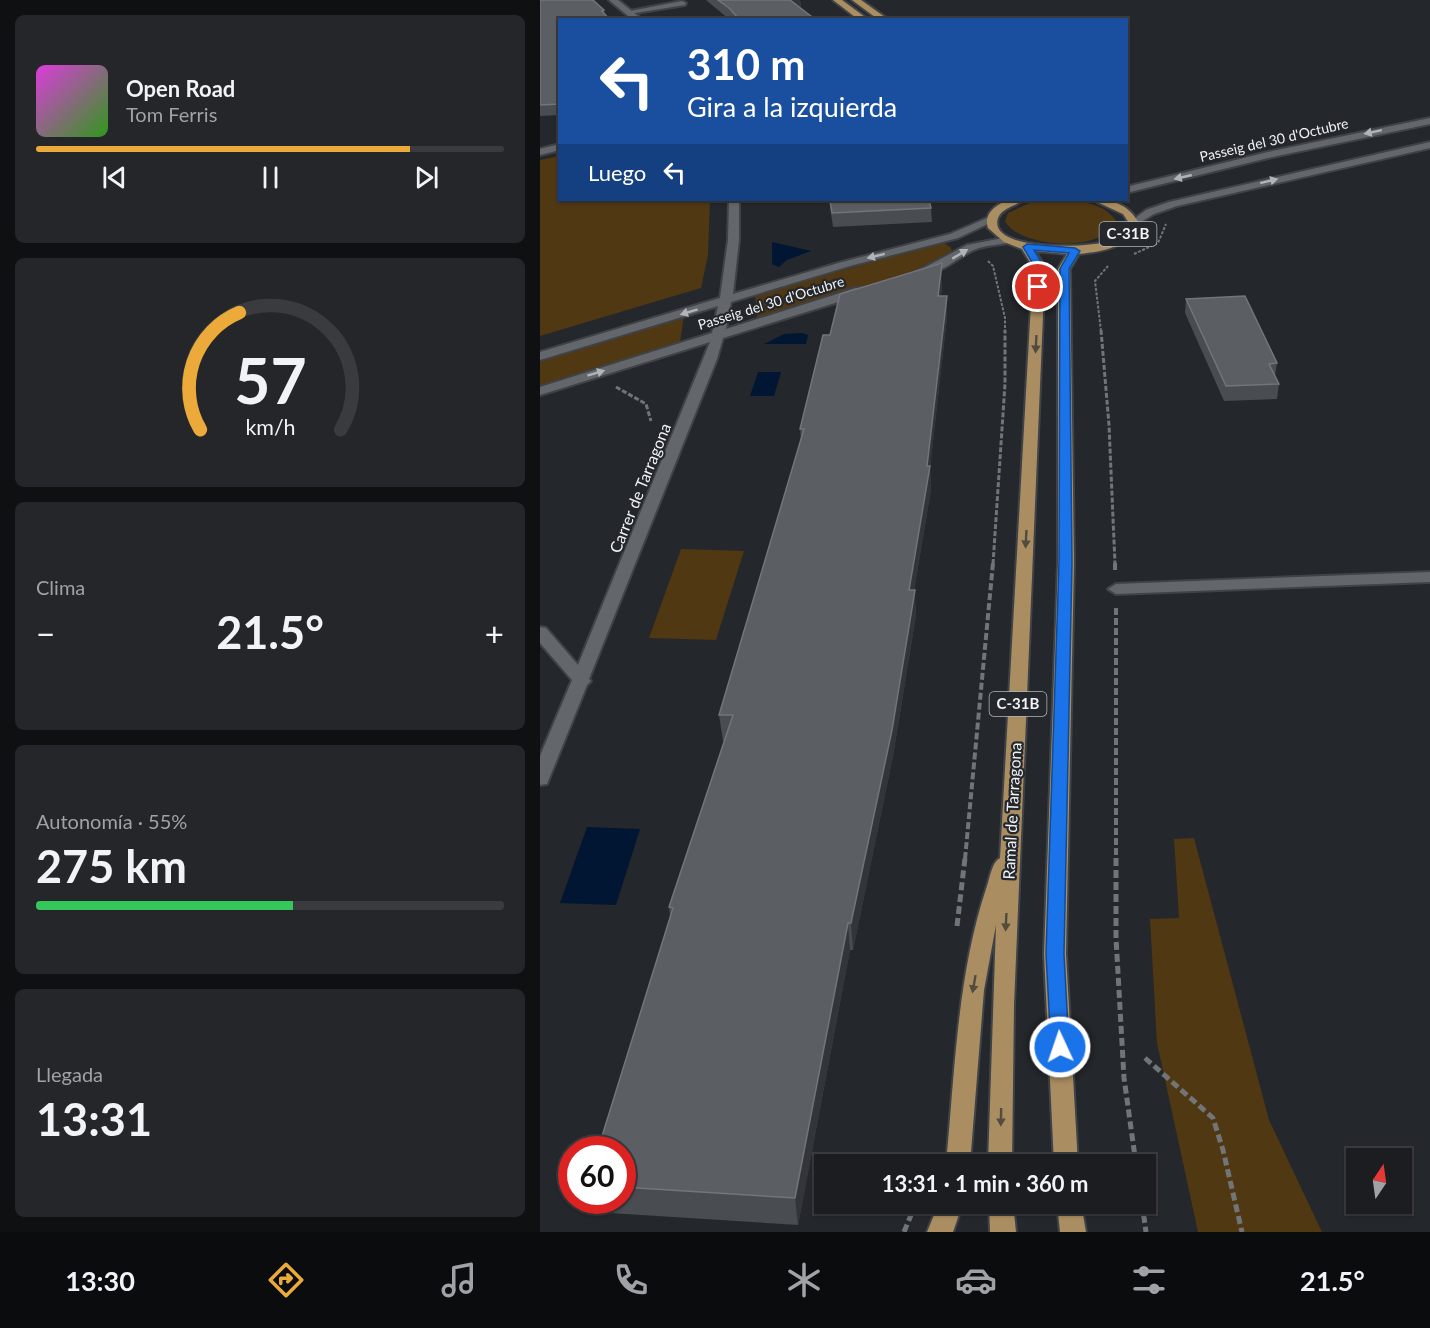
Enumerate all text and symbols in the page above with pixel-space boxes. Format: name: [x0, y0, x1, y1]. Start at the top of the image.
text: 310 m: [687, 39, 805, 89]
icon: left: [588, 42, 666, 120]
text: Open Road: [126, 75, 235, 102]
text: Gira a la izquierda: [687, 90, 897, 123]
text: Tom Ferris: [126, 102, 217, 126]
street label: Passeig del 30 d'Octubre: [1198, 114, 1350, 165]
one-way arrow: [1363, 128, 1382, 138]
icon: left: [658, 156, 691, 189]
text: Luego: [588, 159, 646, 186]
icon: previous: [98, 161, 131, 194]
icon: pause: [254, 161, 287, 194]
icon: next: [410, 161, 443, 194]
one-way arrow: [1173, 172, 1192, 182]
one-way arrow: [1260, 175, 1278, 185]
road number: C-31B: [1100, 222, 1156, 246]
one-way arrow: [952, 248, 968, 259]
one-way arrow: [866, 252, 885, 262]
pin: [1012, 261, 1063, 312]
icon: arrive: [1021, 270, 1054, 303]
street label: Passeig del 30 d'Octubre: [696, 272, 846, 333]
one-way arrow: [679, 308, 697, 317]
one-way arrow: [1031, 334, 1040, 353]
text: 57: [234, 342, 306, 417]
one-way arrow: [587, 368, 605, 377]
text: km/h: [245, 414, 295, 440]
street label: Carrer de Tarragona: [605, 420, 674, 555]
one-way arrow: [1022, 529, 1031, 548]
text: Clima: [36, 575, 85, 599]
text: 21.5°: [216, 605, 324, 659]
text: −: [36, 613, 55, 653]
text: +: [485, 613, 504, 653]
road number: C-31B: [990, 692, 1046, 716]
street label: Ramal de Tarragona: [998, 742, 1025, 880]
text: Autonomía · 55%: [36, 809, 187, 833]
text: 275 km: [36, 839, 187, 893]
one-way arrow: [1002, 913, 1011, 932]
one-way arrow: [970, 975, 979, 994]
position arrow: [1028, 1015, 1092, 1079]
text: Llegada: [36, 1062, 103, 1086]
text: 13:31: [36, 1092, 152, 1146]
one-way arrow: [996, 1107, 1006, 1126]
speed limit sign: 60: [558, 1136, 636, 1214]
north arrow: [1346, 1148, 1412, 1214]
map controls: [1346, 1148, 1412, 1214]
text: 13:31 · 1 min · 360 m: [882, 1170, 1088, 1197]
icon: directions: [265, 1259, 307, 1301]
icon: music: [438, 1259, 480, 1301]
icon: phone: [610, 1259, 652, 1301]
icon: climate: [783, 1259, 825, 1301]
icon: car: [955, 1259, 997, 1301]
icon: filters: [1128, 1259, 1170, 1301]
text: 13:30: [65, 1264, 135, 1297]
text: 21.5°: [1300, 1264, 1365, 1297]

